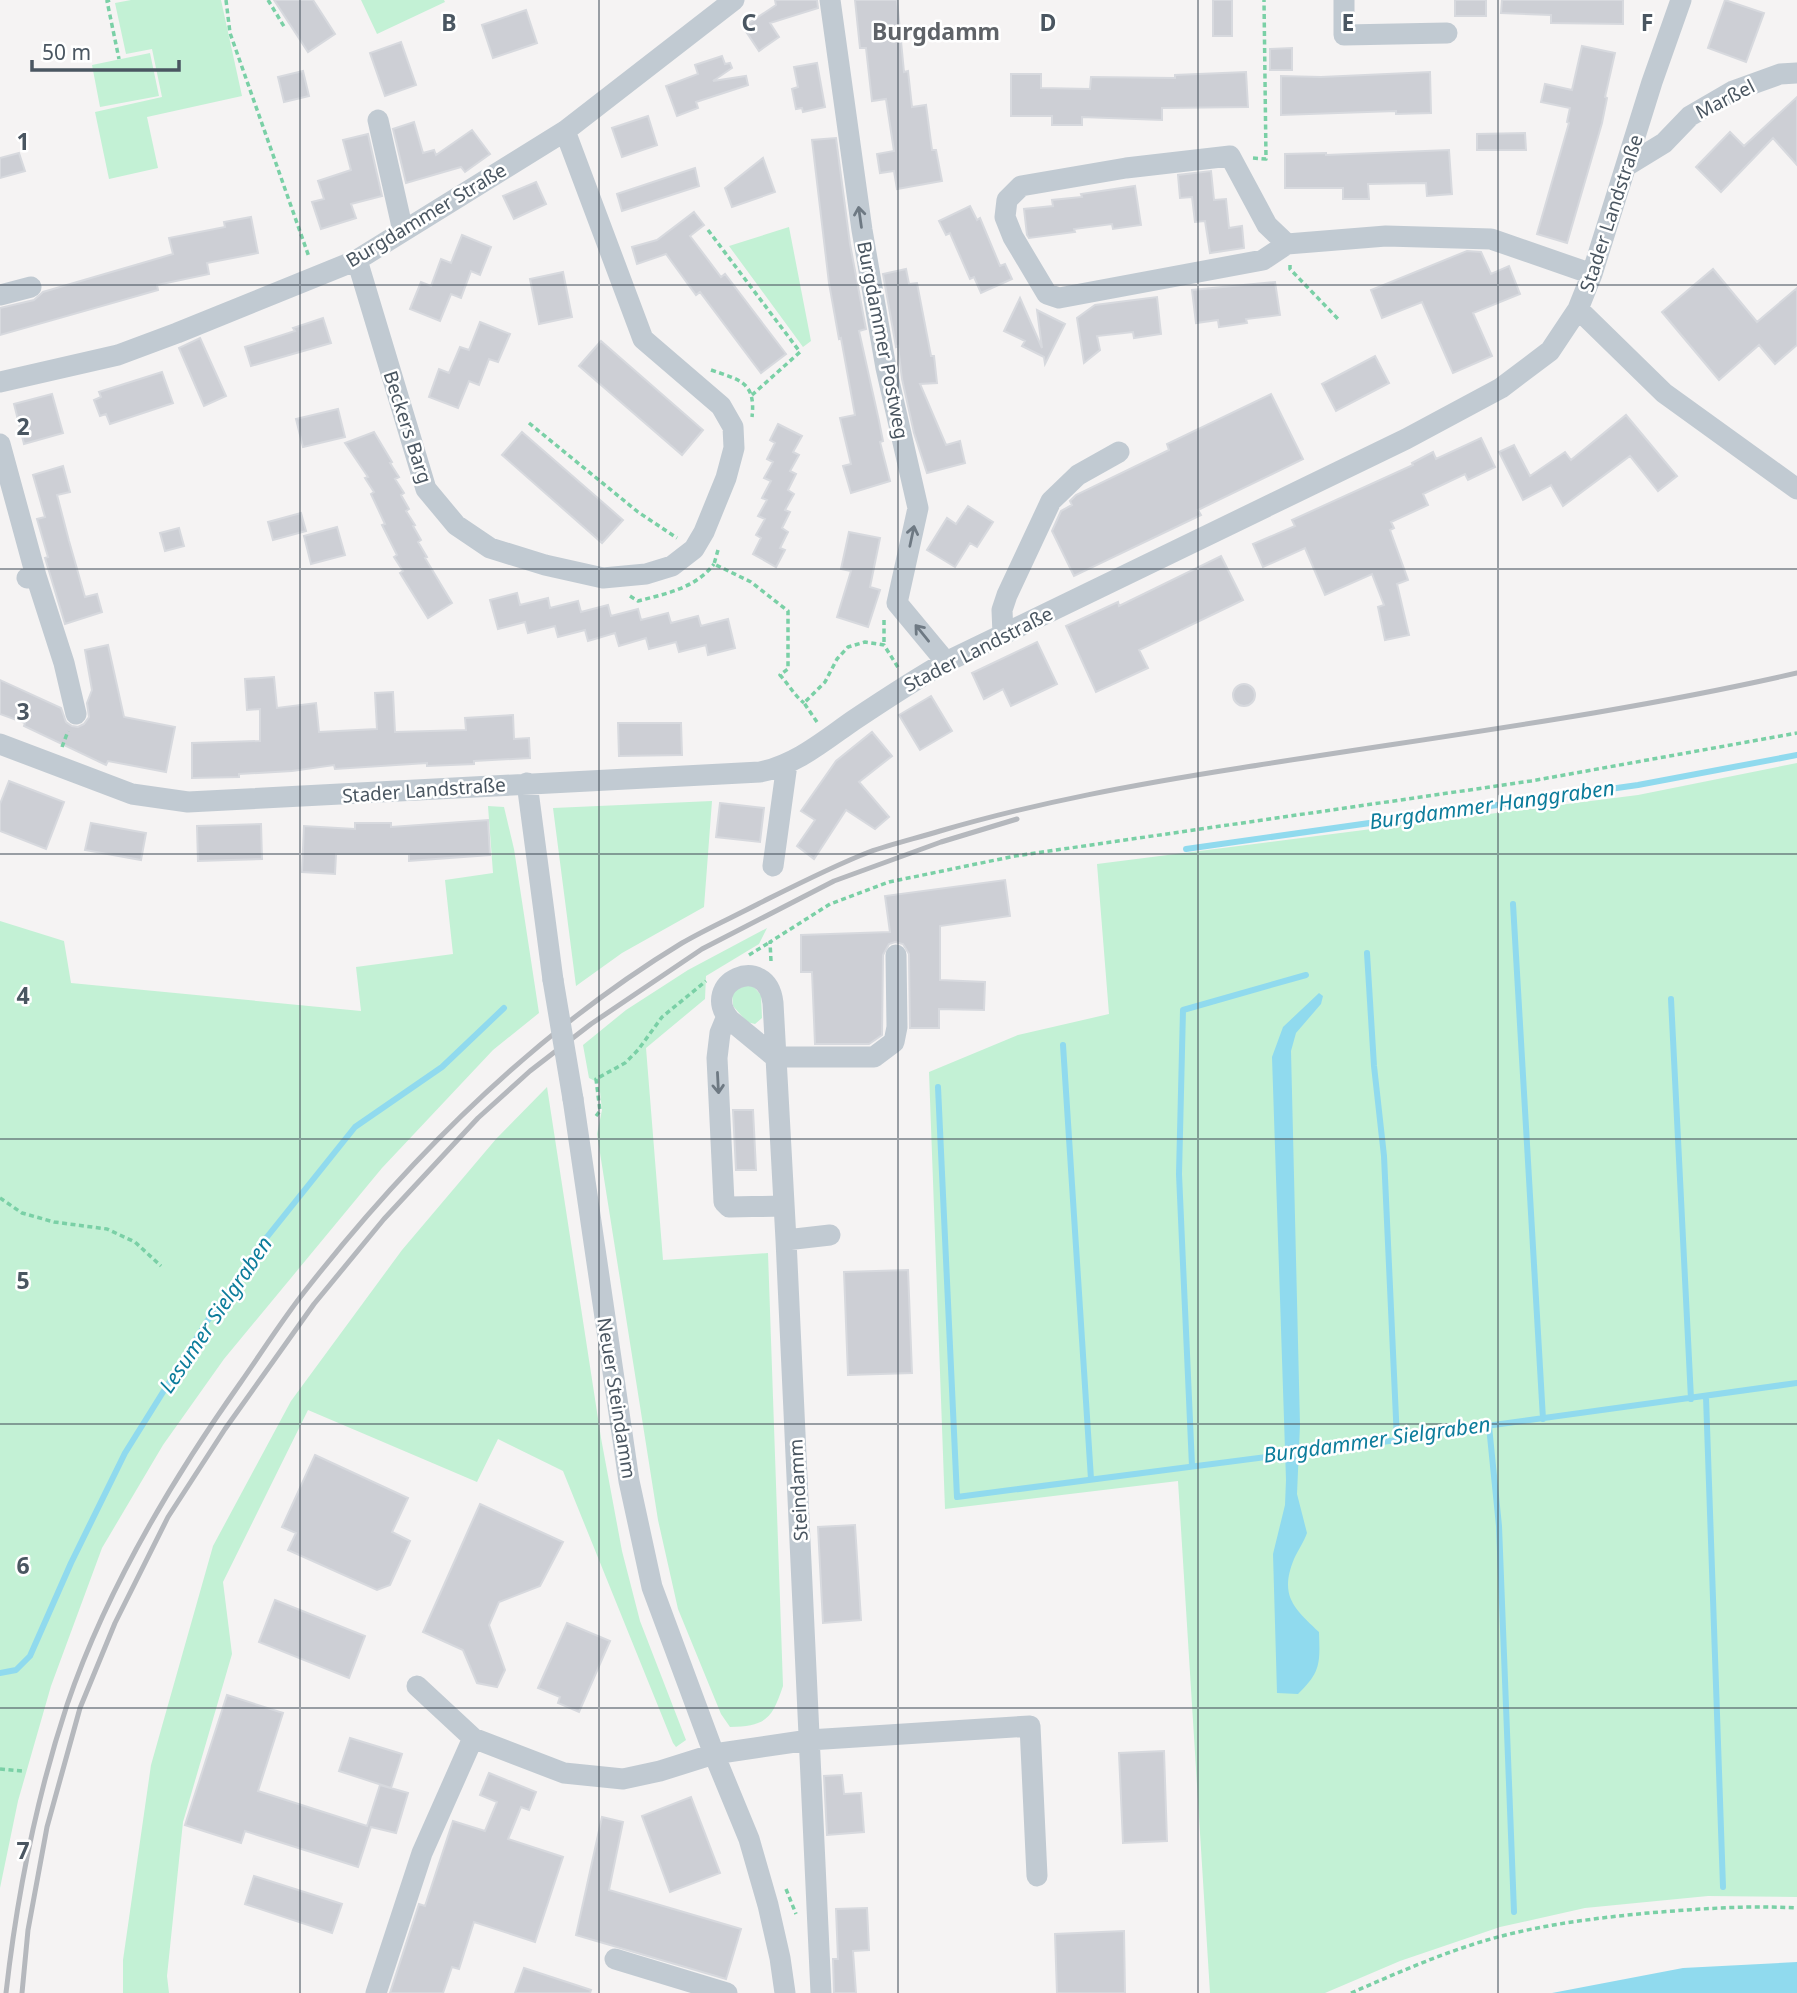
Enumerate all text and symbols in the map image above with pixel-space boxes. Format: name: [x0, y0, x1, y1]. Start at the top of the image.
text: B: [441, 6, 457, 38]
text: C: [742, 6, 757, 38]
text: D: [1040, 6, 1056, 38]
text: E: [1342, 6, 1354, 38]
text: F: [1641, 6, 1653, 38]
district label: Burgdamm: [872, 15, 1000, 47]
scale bar: [32, 28, 178, 72]
text: 50 m: [42, 38, 91, 66]
street label: Marßel: [1691, 73, 1759, 125]
text: 1: [16, 125, 30, 157]
street label: Stader Landstraße: [1573, 131, 1649, 295]
street label: Burgdammer Straße: [341, 157, 511, 273]
one-way arrow: [853, 206, 866, 229]
street label: Burgdammer Postweg: [851, 239, 915, 441]
street label: Beckers Barg: [378, 367, 438, 487]
text: 2: [16, 410, 30, 442]
one-way arrow: [905, 525, 919, 548]
street label: Stader Landstraße: [899, 600, 1057, 698]
one-way arrow: [914, 624, 929, 642]
text: 3: [16, 695, 30, 727]
street label: Stader Landstraße: [341, 771, 507, 809]
water label: Burgdammer Hanggraben: [1367, 773, 1616, 835]
text: 4: [16, 979, 30, 1011]
one-way arrow: [712, 1071, 725, 1093]
water label: Lesumer Sielgraben: [152, 1231, 278, 1398]
text: 5: [16, 1264, 30, 1296]
street label: Neuer Steindamm: [591, 1316, 643, 1480]
water label: Burgdammer Sielgraben: [1262, 1409, 1492, 1469]
street label: Steindamm: [782, 1438, 814, 1542]
text: 6: [16, 1549, 30, 1581]
text: 7: [16, 1834, 30, 1866]

